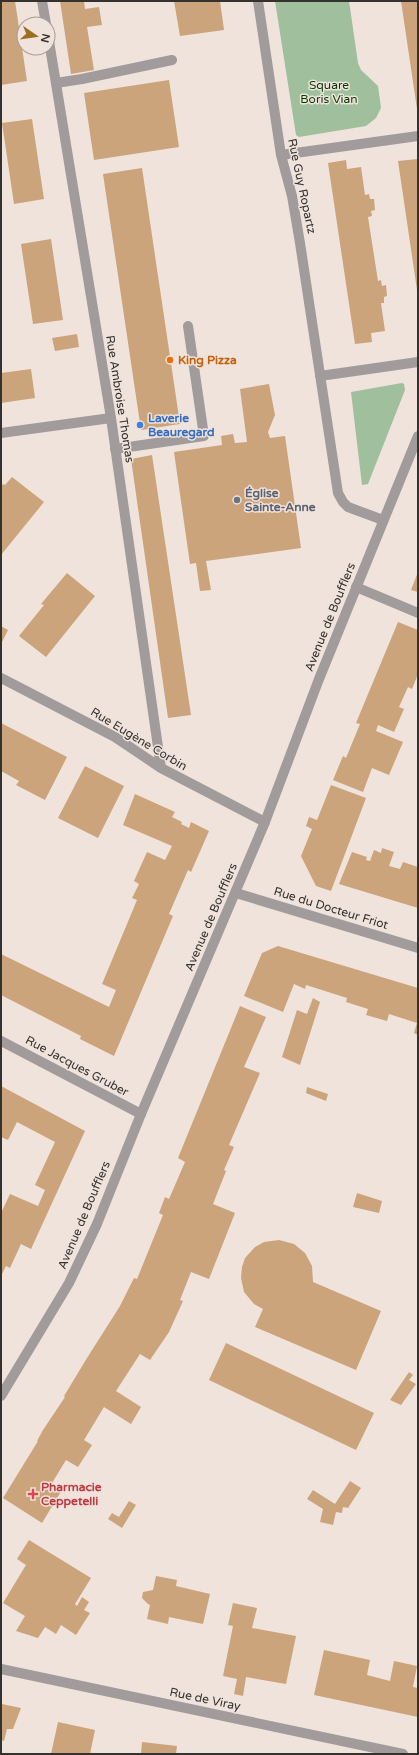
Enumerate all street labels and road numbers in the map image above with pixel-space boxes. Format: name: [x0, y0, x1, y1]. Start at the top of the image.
street label: Rue Guy Ropartz: [285, 137, 319, 235]
street label: Rue Ambroise Thomas: [103, 334, 137, 464]
street label: Avenue de Boufflers: [302, 560, 358, 673]
street label: Rue Eugène Corbin: [88, 705, 190, 773]
street label: Avenue de Boufflers: [182, 861, 240, 973]
street label: Rue du Docteur Friot: [272, 884, 390, 932]
street label: Rue Jacques Gruber: [23, 1033, 131, 1099]
street label: Avenue de Boufflers: [55, 1159, 113, 1271]
street label: Rue de Viray: [168, 1685, 242, 1713]

